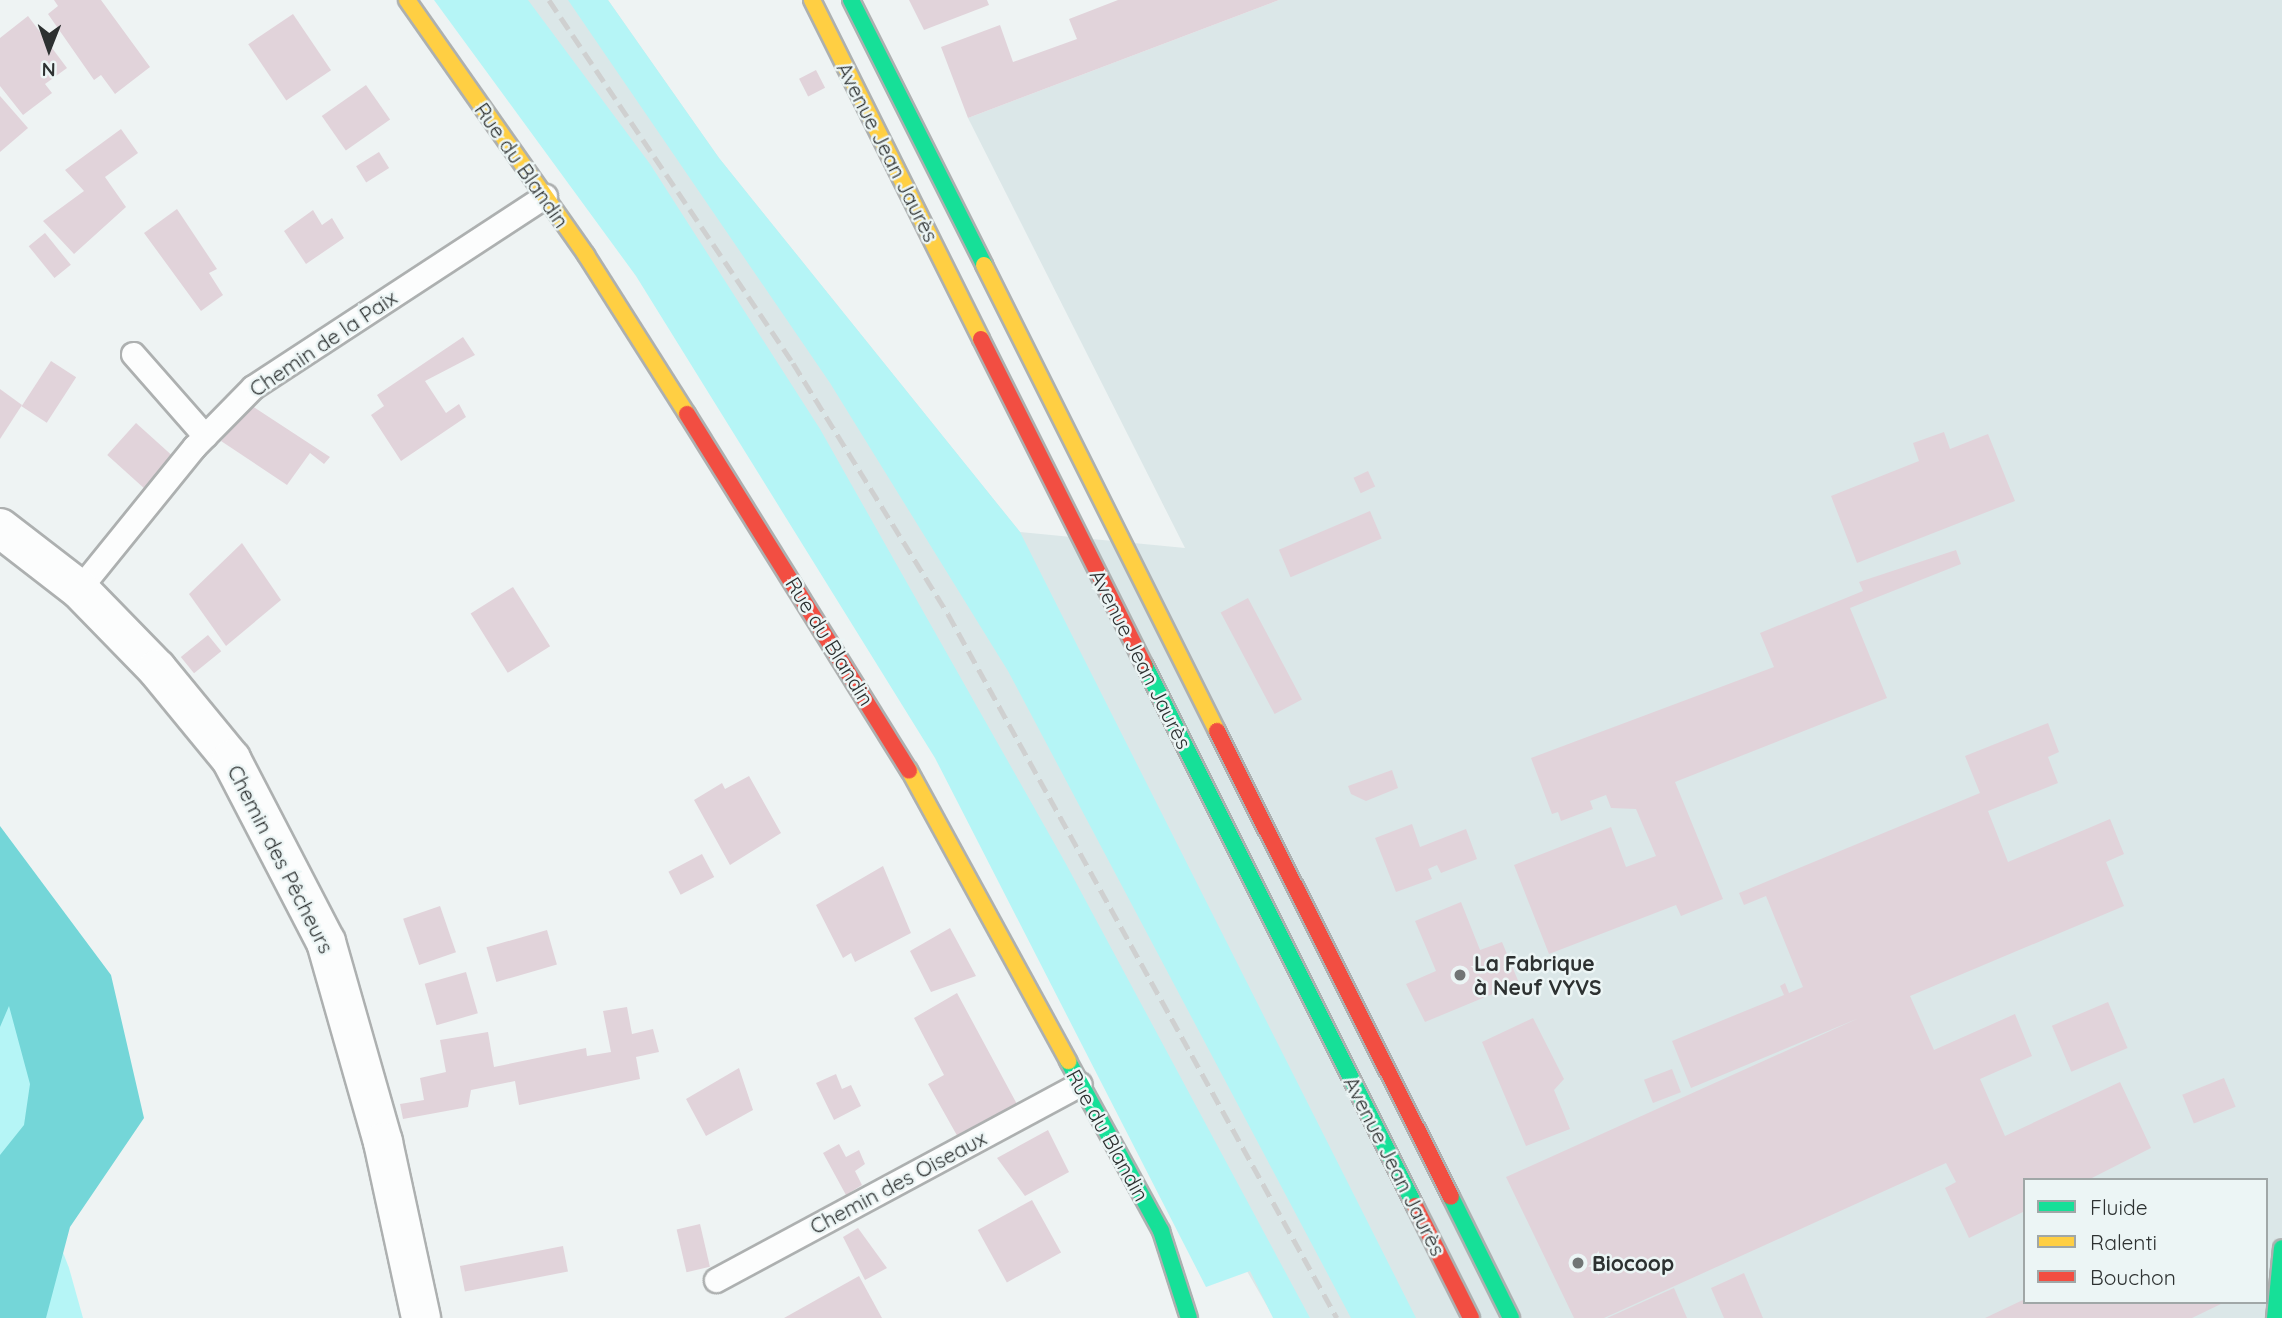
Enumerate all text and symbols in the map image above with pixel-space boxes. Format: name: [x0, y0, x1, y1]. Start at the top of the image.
north arrow: [14, 14, 84, 84]
text: N: [41, 58, 56, 82]
street label: Avenue Jean Jaurès: [832, 58, 944, 246]
street label: Rue du Blandin: [470, 98, 574, 232]
street label: Chemin de la Paix: [244, 284, 402, 402]
street label: Avenue Jean Jaurès: [1085, 565, 1197, 753]
street label: Rue du Blandin: [780, 572, 880, 710]
street label: Chemin des Pêcheurs: [223, 761, 339, 957]
place label: La Fabrique à Neuf VYVS: [1474, 950, 1602, 1000]
marker: La Fabrique à Neuf VYVS: [1452, 967, 1468, 983]
street label: Rue du Blandin: [1061, 1065, 1155, 1205]
street label: Avenue Jean Jaurès: [1339, 1072, 1451, 1260]
street label: Chemin des Oiseaux: [805, 1125, 991, 1239]
legend: [2023, 1178, 2268, 1304]
text: Fluide: [2090, 1194, 2148, 1220]
text: Ralenti: [2090, 1229, 2157, 1255]
place label: Biocoop: [1592, 1250, 1674, 1276]
marker: Biocoop: [1570, 1255, 1586, 1271]
text: Bouchon: [2090, 1264, 2176, 1290]

